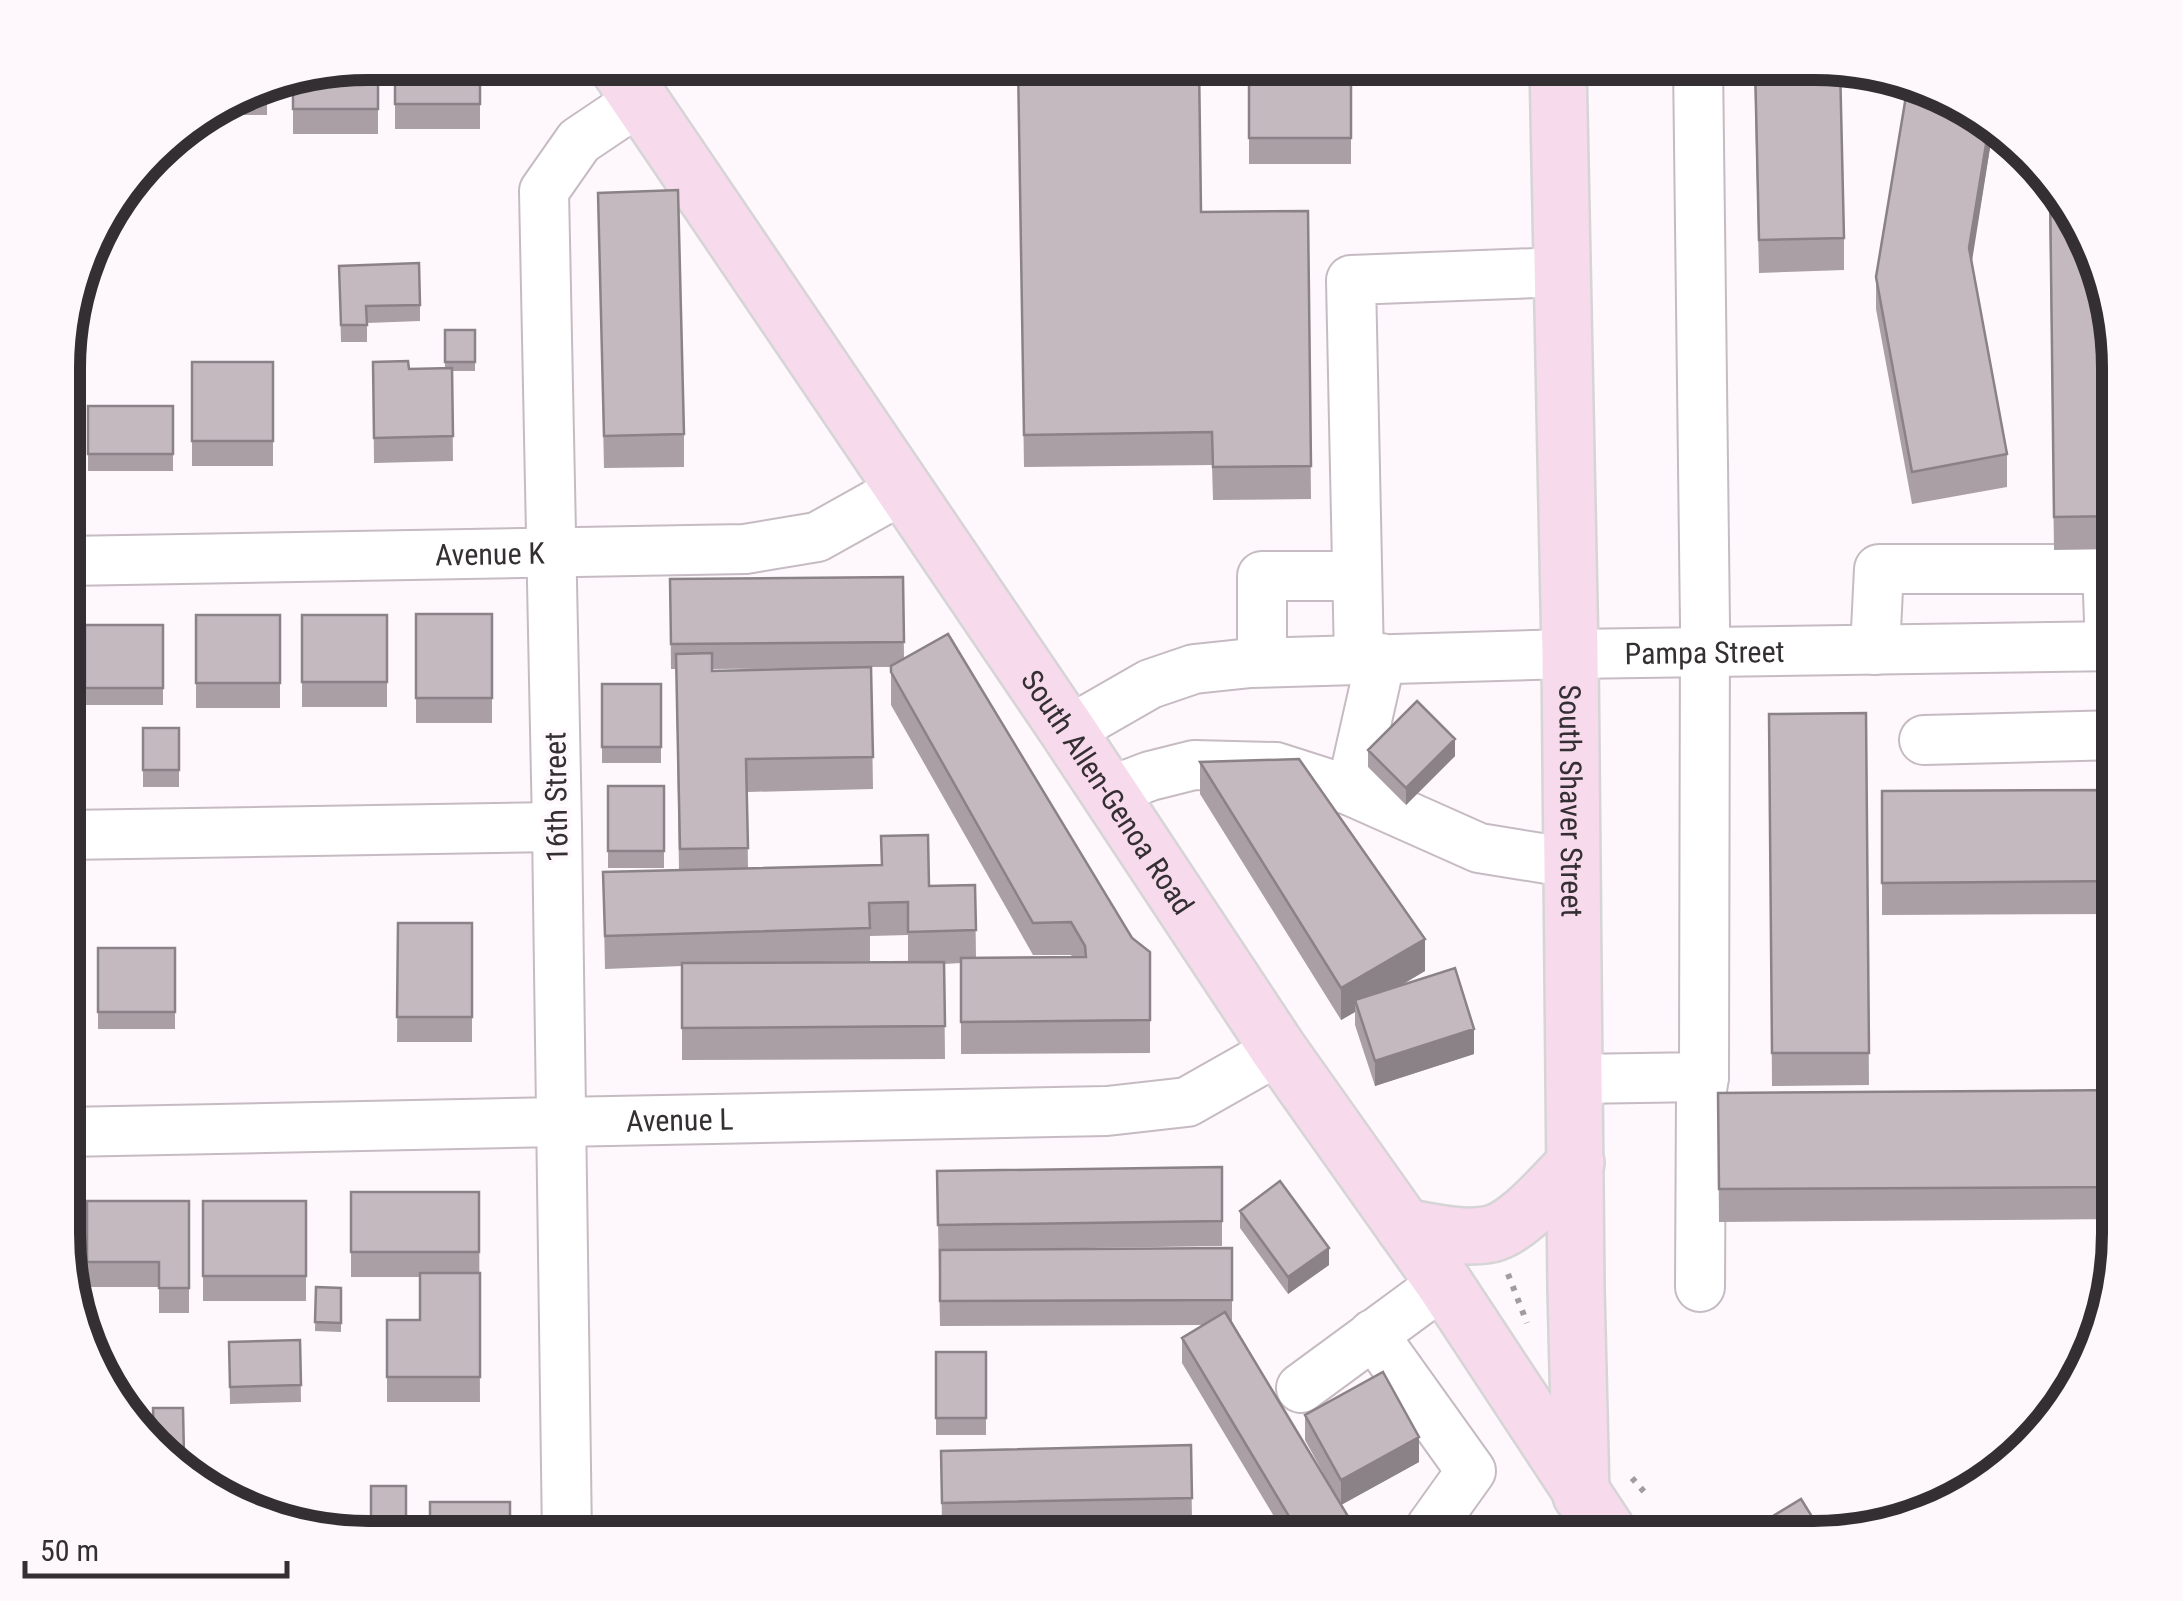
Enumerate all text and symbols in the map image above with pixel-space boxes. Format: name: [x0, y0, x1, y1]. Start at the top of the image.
street label: Avenue K: [435, 535, 546, 572]
street label: Pampa Street: [1624, 633, 1785, 671]
street label: South Allen-Genoa Road: [1014, 663, 1202, 921]
street label: South Shaver Street: [1553, 684, 1590, 917]
street label: 16th Street: [537, 732, 575, 862]
street label: Avenue L: [626, 1101, 734, 1138]
scale bar: [25, 1516, 288, 1578]
text: 50 m: [40, 1533, 99, 1568]

